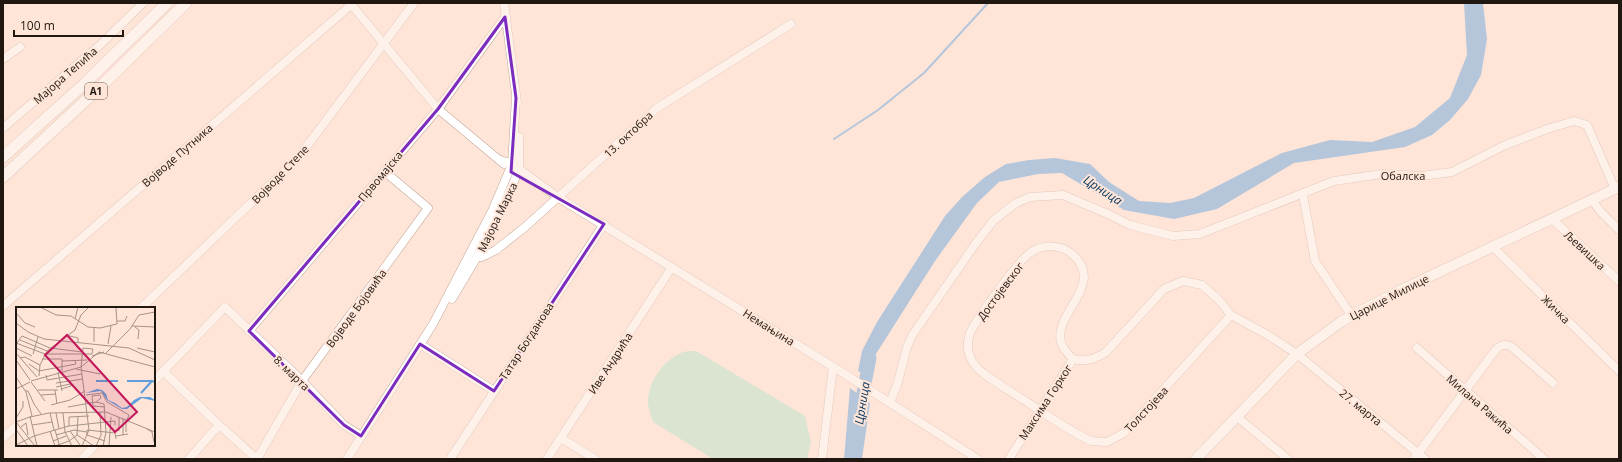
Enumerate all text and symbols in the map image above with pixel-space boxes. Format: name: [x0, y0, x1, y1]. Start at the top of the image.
scale bar: [14, 12, 123, 38]
text: 100 m: [20, 17, 55, 34]
street label: Мајора Тепића: [30, 43, 100, 107]
road number: A1: [85, 83, 107, 99]
street label: 13. октобра: [600, 107, 656, 161]
street label: Војводе Путника: [138, 120, 216, 190]
street label: Војводе Степе: [248, 141, 312, 207]
street label: Првомајска: [354, 148, 406, 204]
street label: Обалска: [1381, 168, 1425, 183]
water label: Црница: [1080, 171, 1126, 209]
street label: Мајора Марка: [474, 180, 520, 254]
street label: Љевишка: [1561, 227, 1609, 273]
street label: Достојевског: [973, 259, 1027, 323]
street label: Војводе Бојовића: [322, 266, 390, 350]
street label: Царице Милице: [1347, 271, 1431, 323]
street label: Жичка: [1538, 291, 1574, 327]
street label: Татар Богданова: [495, 299, 557, 383]
street label: Немањина: [740, 305, 798, 349]
inset map: [16, 307, 155, 446]
street label: Иве Андрића: [585, 329, 635, 397]
street label: 8. марта: [271, 352, 313, 394]
street label: Максима Горког: [1015, 361, 1075, 443]
street label: Милана Ракића: [1444, 371, 1516, 437]
water label: Црница: [850, 380, 874, 426]
street label: Толстојева: [1121, 383, 1171, 435]
street label: 27. марта: [1337, 385, 1385, 429]

